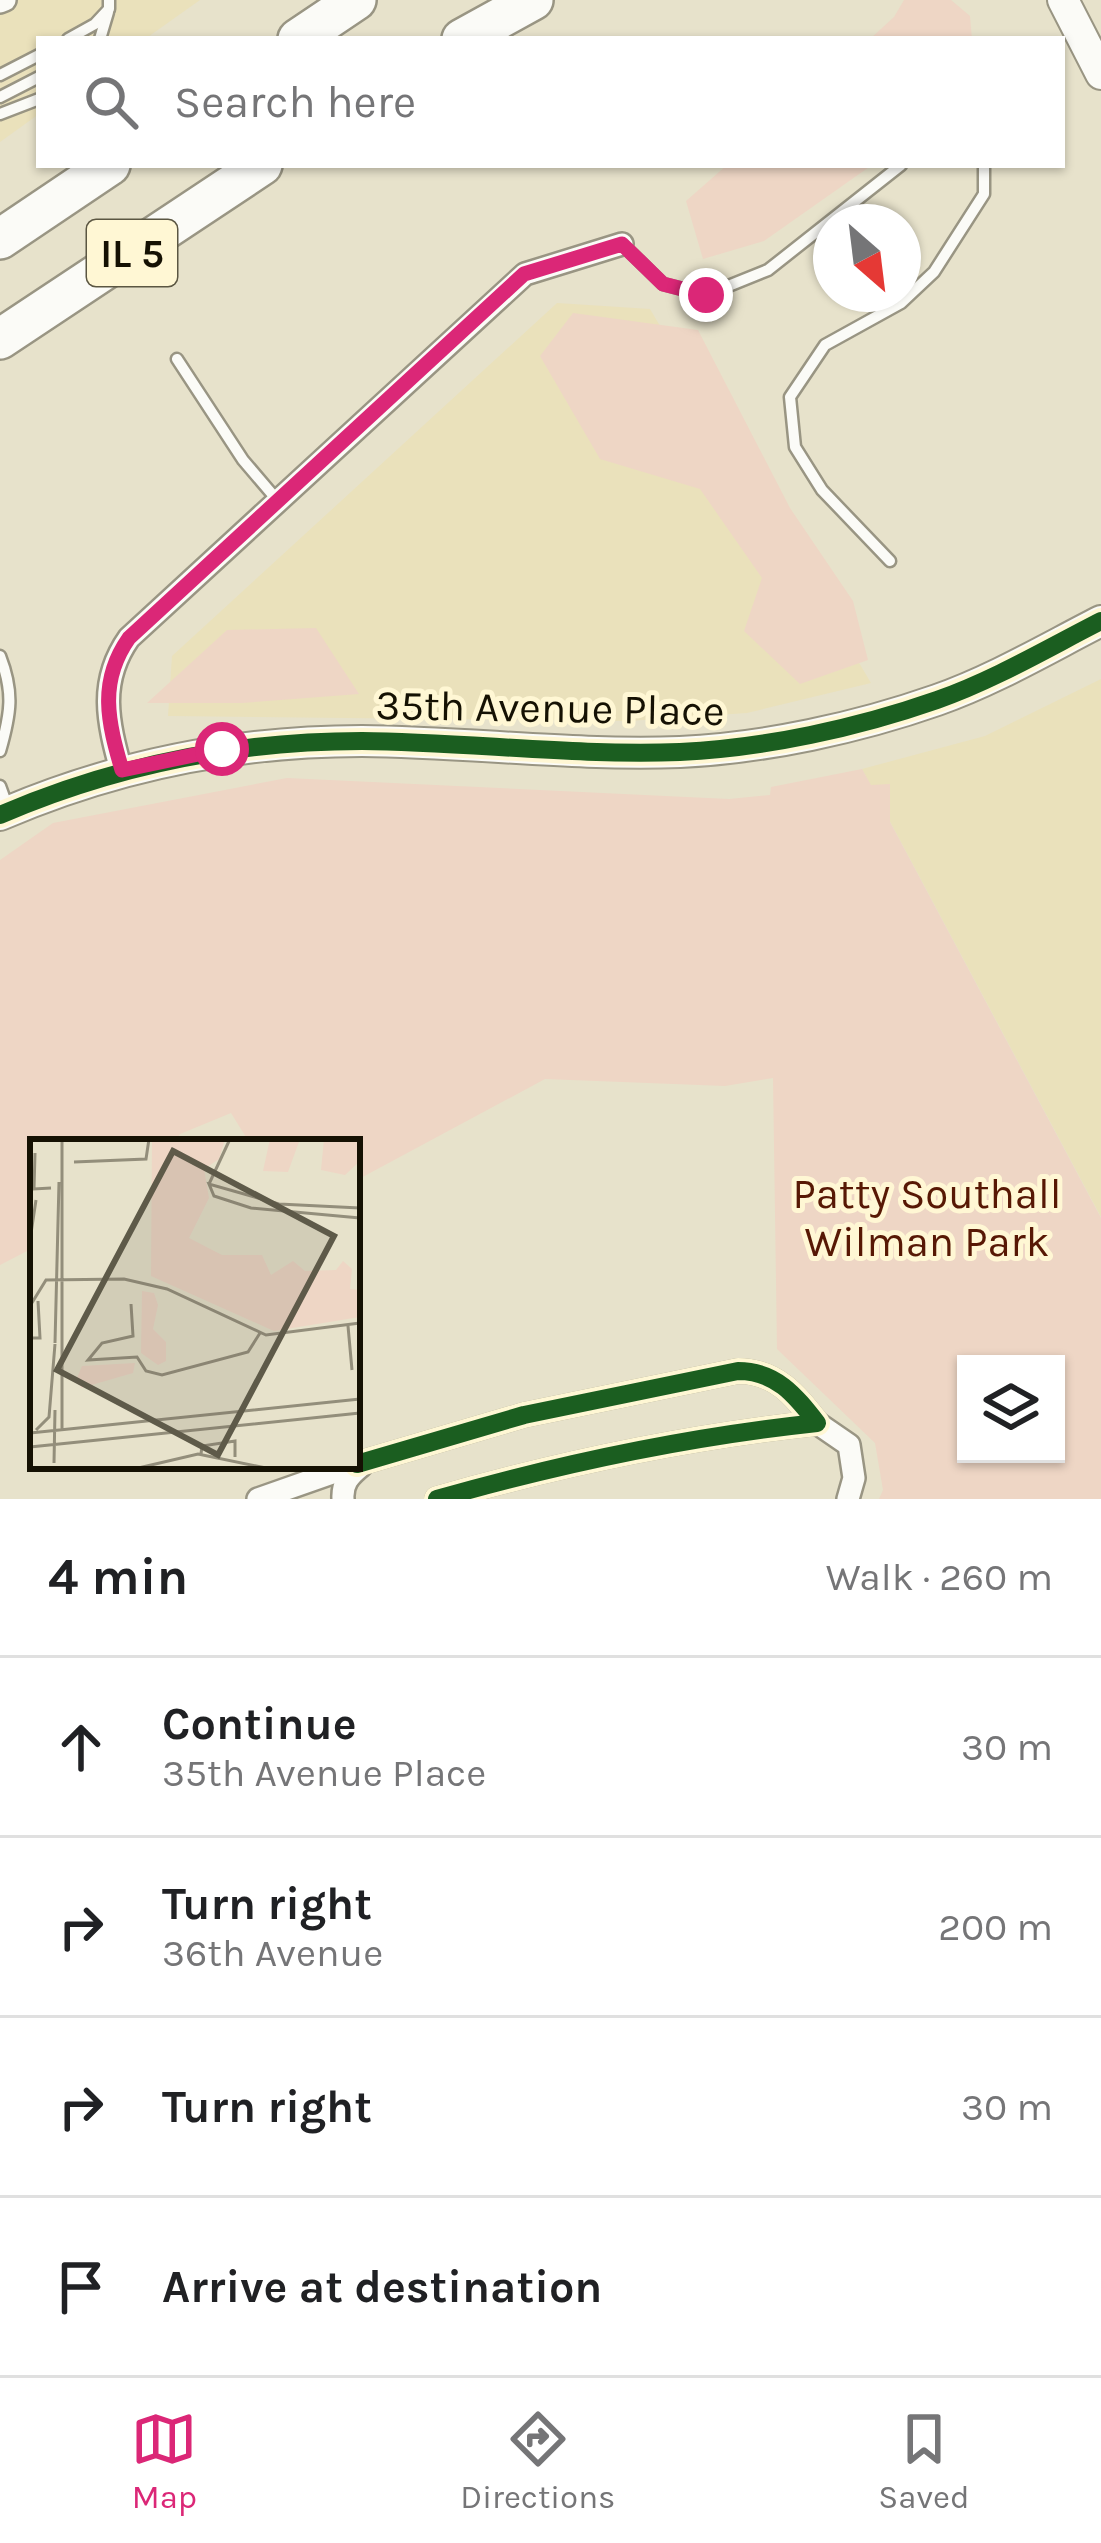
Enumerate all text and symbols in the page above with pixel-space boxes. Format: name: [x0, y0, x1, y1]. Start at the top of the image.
search box: [36, 36, 1065, 168]
icon: search: [78, 69, 144, 135]
text: Search here: [174, 76, 416, 128]
north arrow: [813, 204, 921, 312]
road number: IL 5: [87, 220, 177, 286]
route end: [679, 268, 733, 322]
street label: 35th Avenue Place: [375, 680, 725, 736]
route start: [195, 722, 249, 776]
inset map: [30, 1139, 360, 1469]
park label: Patty Southall Wilman Park: [792, 1169, 1062, 1267]
map controls: [957, 1355, 1065, 1463]
button: layers: [957, 1355, 1065, 1463]
text: 4 min: [48, 1547, 188, 1607]
text: Walk · 260 m: [826, 1554, 1053, 1600]
text: Continue: [162, 1698, 357, 1750]
icon: ahead: [48, 1714, 114, 1780]
text: 30 m: [961, 1724, 1053, 1770]
text: 35th Avenue Place: [162, 1750, 486, 1796]
text: Turn right: [162, 1878, 372, 1930]
icon: right: [48, 1894, 114, 1960]
text: 200 m: [938, 1904, 1053, 1950]
text: 36th Avenue: [162, 1930, 383, 1976]
icon: right: [48, 2074, 114, 2140]
text: Turn right: [162, 2081, 372, 2133]
text: 30 m: [961, 2084, 1053, 2130]
icon: arrive: [48, 2254, 114, 2320]
text: Arrive at destination: [162, 2261, 602, 2313]
tab: Map: [131, 2406, 197, 2516]
tab: Directions: [460, 2406, 615, 2516]
tab: Saved: [878, 2406, 970, 2516]

